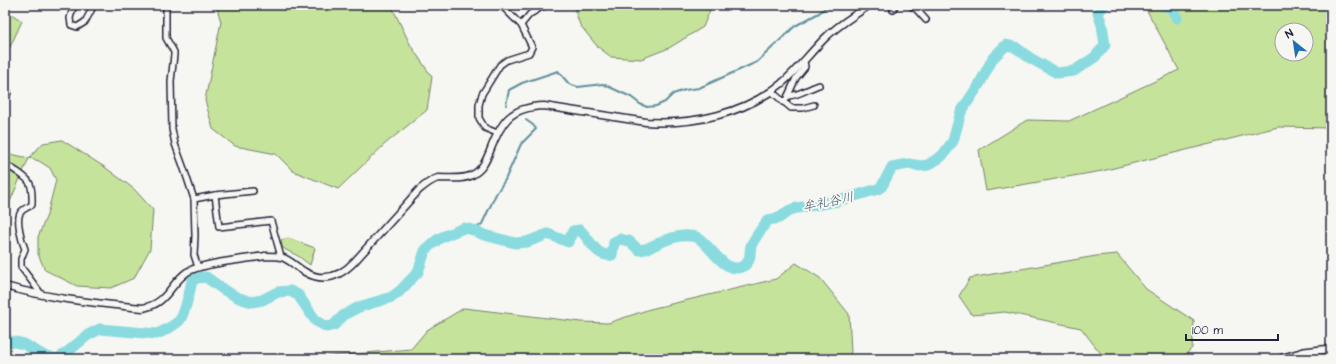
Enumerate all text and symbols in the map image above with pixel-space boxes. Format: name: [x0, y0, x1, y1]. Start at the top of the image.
north arrow: [1274, 22, 1314, 62]
text: N: [1283, 26, 1296, 42]
water label: 牟礼谷川: [801, 188, 856, 216]
scale bar: [1186, 316, 1278, 342]
text: 100 m: [1192, 322, 1223, 339]

